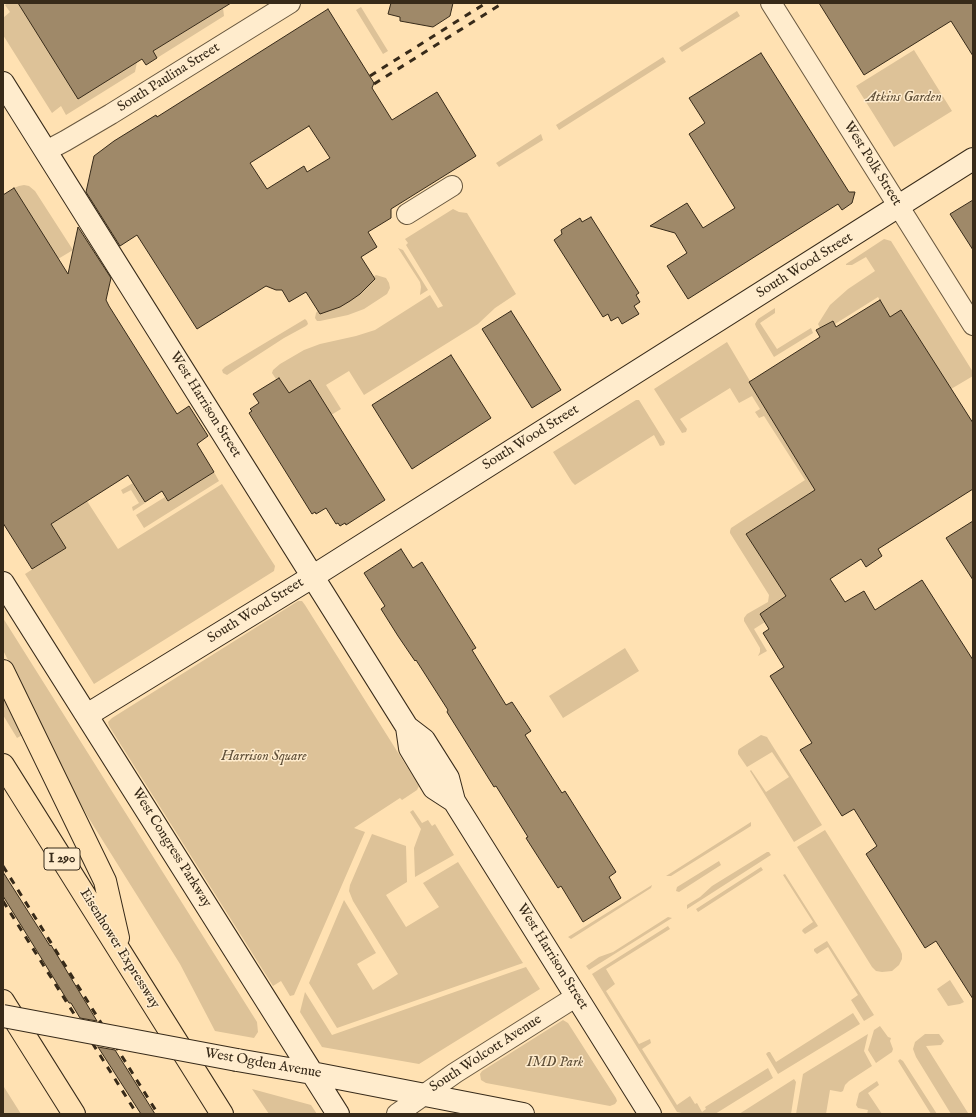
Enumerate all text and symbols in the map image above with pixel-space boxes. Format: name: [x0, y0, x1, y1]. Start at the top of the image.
street label: South Paulina Street: [115, 40, 223, 116]
park label: Atkins Garden: [866, 90, 942, 106]
street label: West Polk Street: [839, 119, 905, 209]
street label: South Wood Street: [754, 230, 856, 302]
street label: West Harrison Street: [166, 349, 244, 461]
street label: South Wood Street: [480, 402, 582, 474]
street label: South Wood Street: [205, 575, 307, 647]
park label: Harrison Square: [221, 749, 307, 765]
street label: West Congress Parkway: [127, 785, 215, 911]
road number: I 290: [44, 848, 80, 870]
street label: Eisenhower Expressway: [75, 886, 163, 1012]
street label: West Harrison Street: [513, 901, 591, 1013]
street label: South Wolcott Avenue: [427, 1012, 545, 1096]
street label: West Ogden Avenue: [203, 1045, 323, 1083]
park label: IMD Park: [527, 1055, 583, 1071]

